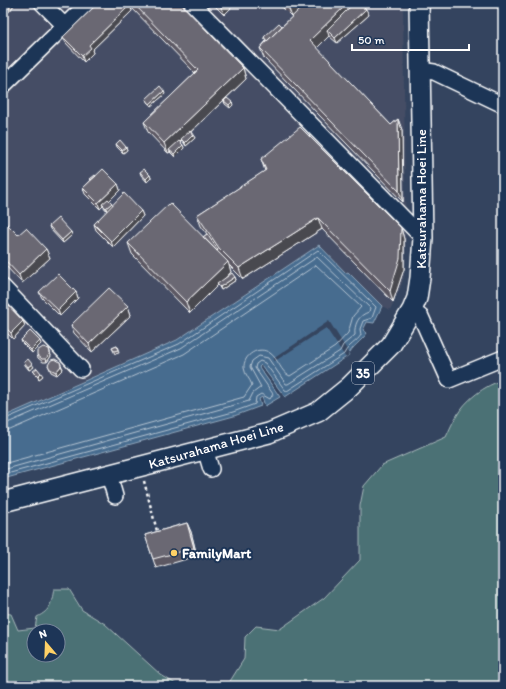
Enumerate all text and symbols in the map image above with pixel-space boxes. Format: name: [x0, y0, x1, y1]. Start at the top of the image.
scale bar: [352, 26, 469, 52]
text: 50 m: [358, 33, 384, 47]
street label: Katsurahama Hoei Line: [413, 129, 430, 269]
road number: 35: [352, 362, 374, 384]
street label: Katsurahama Hoei Line: [147, 418, 286, 473]
place label: FamilyMart: [182, 545, 252, 562]
marker: FamilyMart: [169, 548, 179, 558]
north arrow: [26, 623, 66, 663]
text: N: [37, 627, 49, 641]

